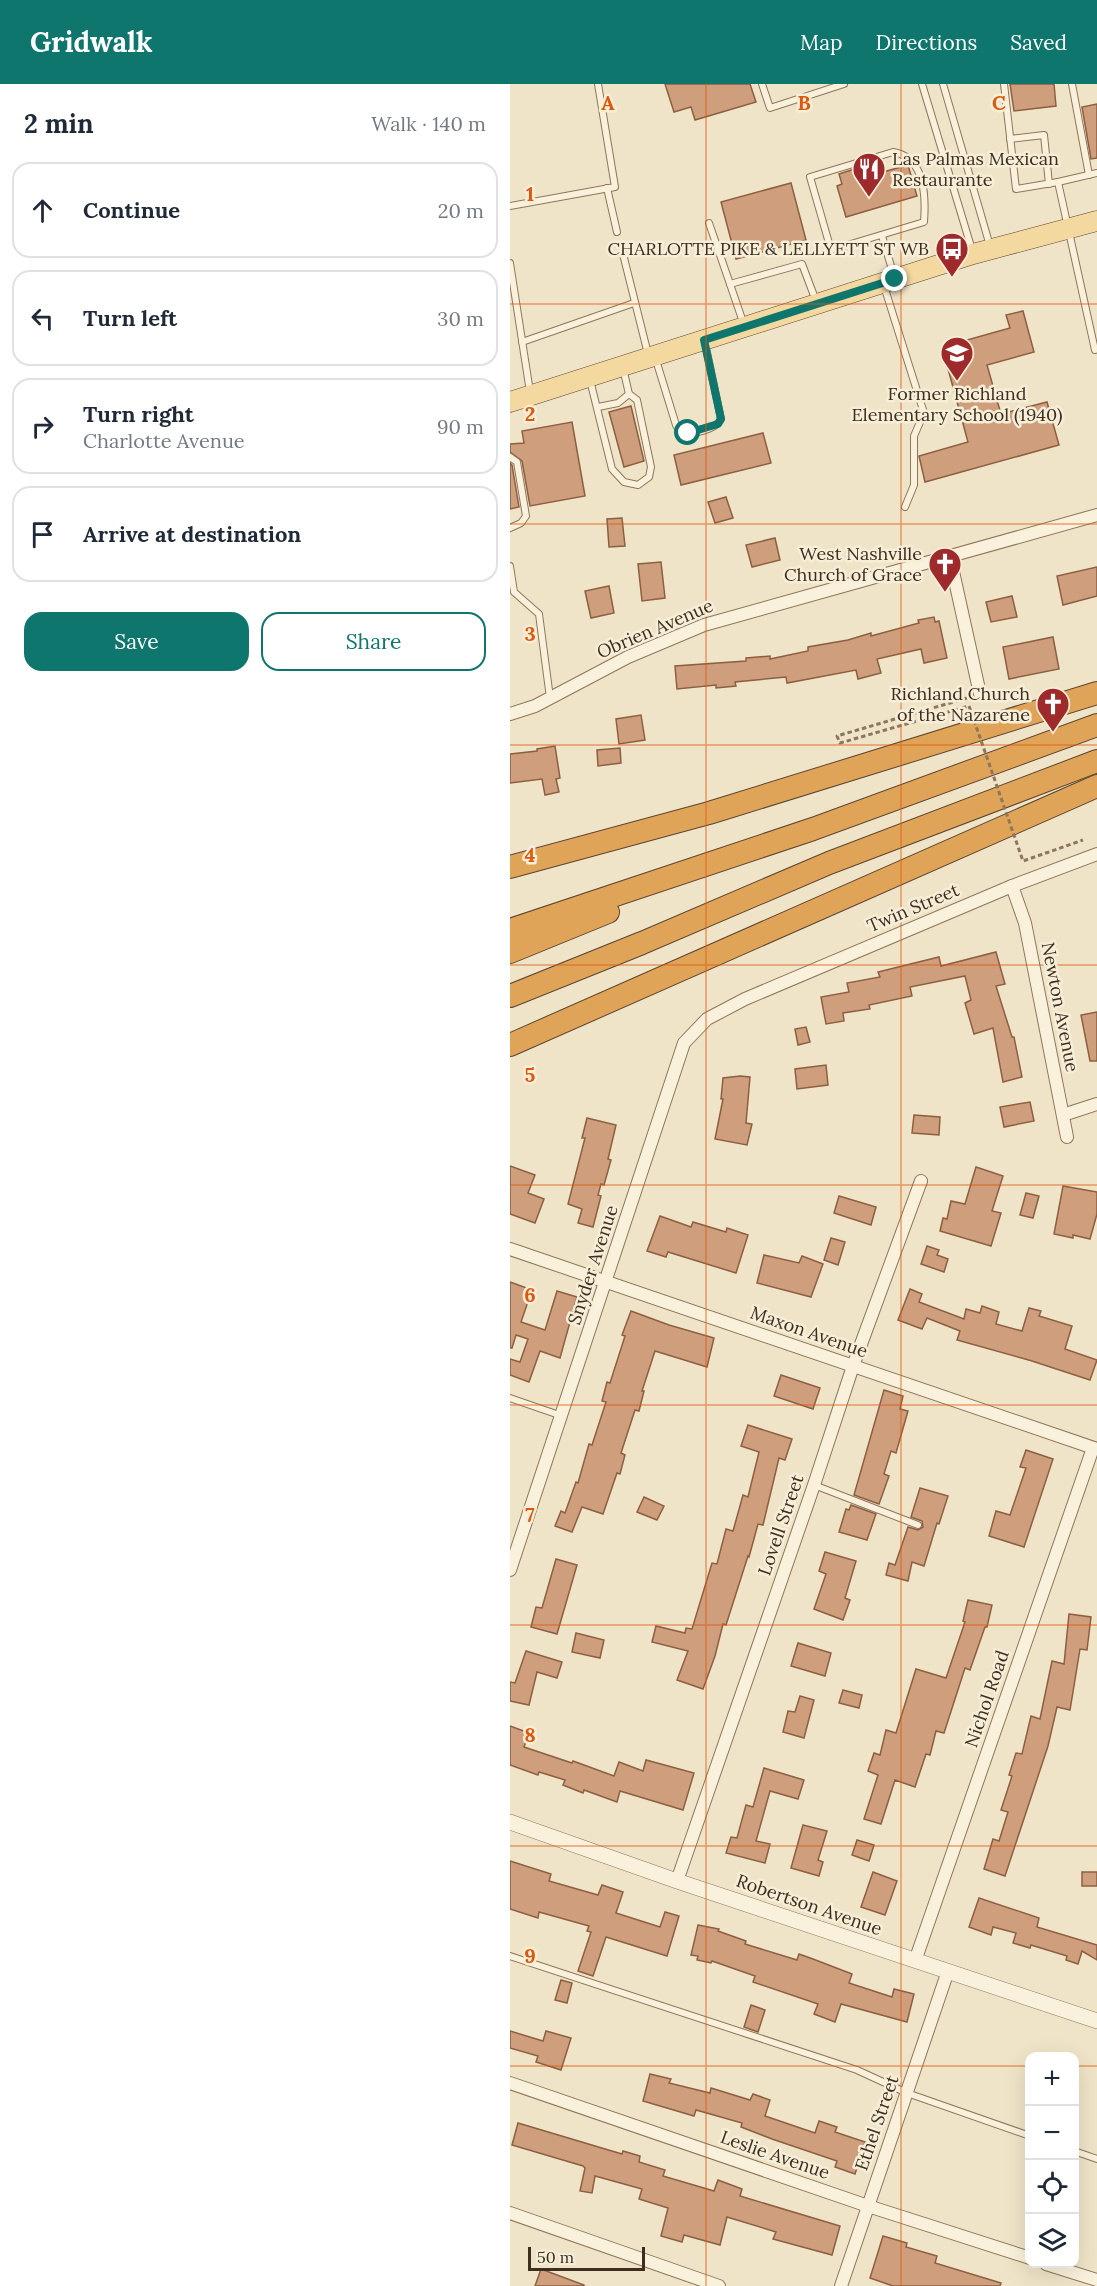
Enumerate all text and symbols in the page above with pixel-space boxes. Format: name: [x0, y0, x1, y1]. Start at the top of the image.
text: Gridwalk: [30, 24, 153, 60]
text: Map: [800, 29, 843, 56]
text: Directions: [876, 29, 977, 56]
text: Saved: [1010, 29, 1067, 56]
text: A: [601, 90, 615, 115]
text: B: [797, 90, 811, 115]
text: C: [992, 90, 1006, 115]
text: 2 min: [24, 107, 94, 140]
text: Walk · 140 m: [371, 111, 486, 136]
place label: Las Palmas Mexican Restaurante: [892, 147, 1059, 191]
restaurant icon: Las Palmas Mexican Restaurante: [851, 151, 887, 198]
text: 1: [526, 181, 534, 206]
icon: ahead: [26, 194, 59, 227]
text: Continue: [83, 196, 180, 224]
text: 20 m: [438, 198, 484, 223]
bus stop icon: CHARLOTTE PIKE & LELLYETT ST WB: [934, 231, 970, 278]
place label: CHARLOTTE PIKE & LELLYETT ST WB: [607, 237, 929, 260]
route end: [881, 265, 907, 291]
icon: left: [26, 302, 59, 335]
text: Turn left: [83, 304, 177, 332]
text: 30 m: [437, 306, 484, 331]
school or university icon: Former Richland Elementary School (1940): [939, 335, 975, 382]
place label: Former Richland Elementary School (1940): [852, 382, 1062, 426]
text: Turn right: [83, 400, 194, 428]
text: 2: [525, 401, 535, 426]
icon: right: [26, 410, 59, 443]
text: 90 m: [437, 414, 484, 439]
route start: [674, 419, 700, 445]
text: Charlotte Avenue: [83, 428, 245, 453]
icon: arrive: [26, 518, 59, 551]
text: Arrive at destination: [83, 520, 301, 548]
place label: West Nashville Church of Grace: [784, 542, 922, 586]
church icon: West Nashville Church of Grace: [927, 546, 963, 593]
street label: Obrien Avenue: [593, 594, 717, 663]
button: Save: [24, 612, 249, 671]
button: Share: [261, 612, 486, 671]
text: 3: [524, 621, 536, 646]
place label: Richland Church of the Nazarene: [891, 682, 1030, 726]
church icon: Richland Church of the Nazarene: [1035, 686, 1071, 733]
text: 4: [525, 842, 536, 867]
street label: Twin Street: [863, 878, 962, 937]
street label: Newton Avenue: [1037, 940, 1084, 1074]
text: 5: [525, 1062, 536, 1087]
street label: Snyder Avenue: [562, 1202, 623, 1328]
text: 6: [524, 1282, 536, 1307]
street label: Maxon Avenue: [747, 1301, 871, 1362]
street label: Lovell Street: [753, 1471, 809, 1578]
text: 7: [525, 1502, 535, 1527]
street label: Nichol Road: [959, 1647, 1014, 1750]
text: 8: [524, 1722, 536, 1747]
street label: Robertson Avenue: [733, 1869, 885, 1940]
text: 9: [524, 1943, 536, 1968]
map controls: [1025, 2052, 1079, 2268]
button: +: [1025, 2052, 1079, 2106]
street label: Ethel Street: [849, 2072, 904, 2174]
button: −: [1025, 2106, 1079, 2160]
street label: Leslie Avenue: [718, 2125, 833, 2184]
button: locate: [1025, 2160, 1079, 2214]
button: layers: [1025, 2214, 1079, 2268]
scale bar: [528, 2244, 645, 2272]
text: 50 m: [537, 2247, 574, 2267]

